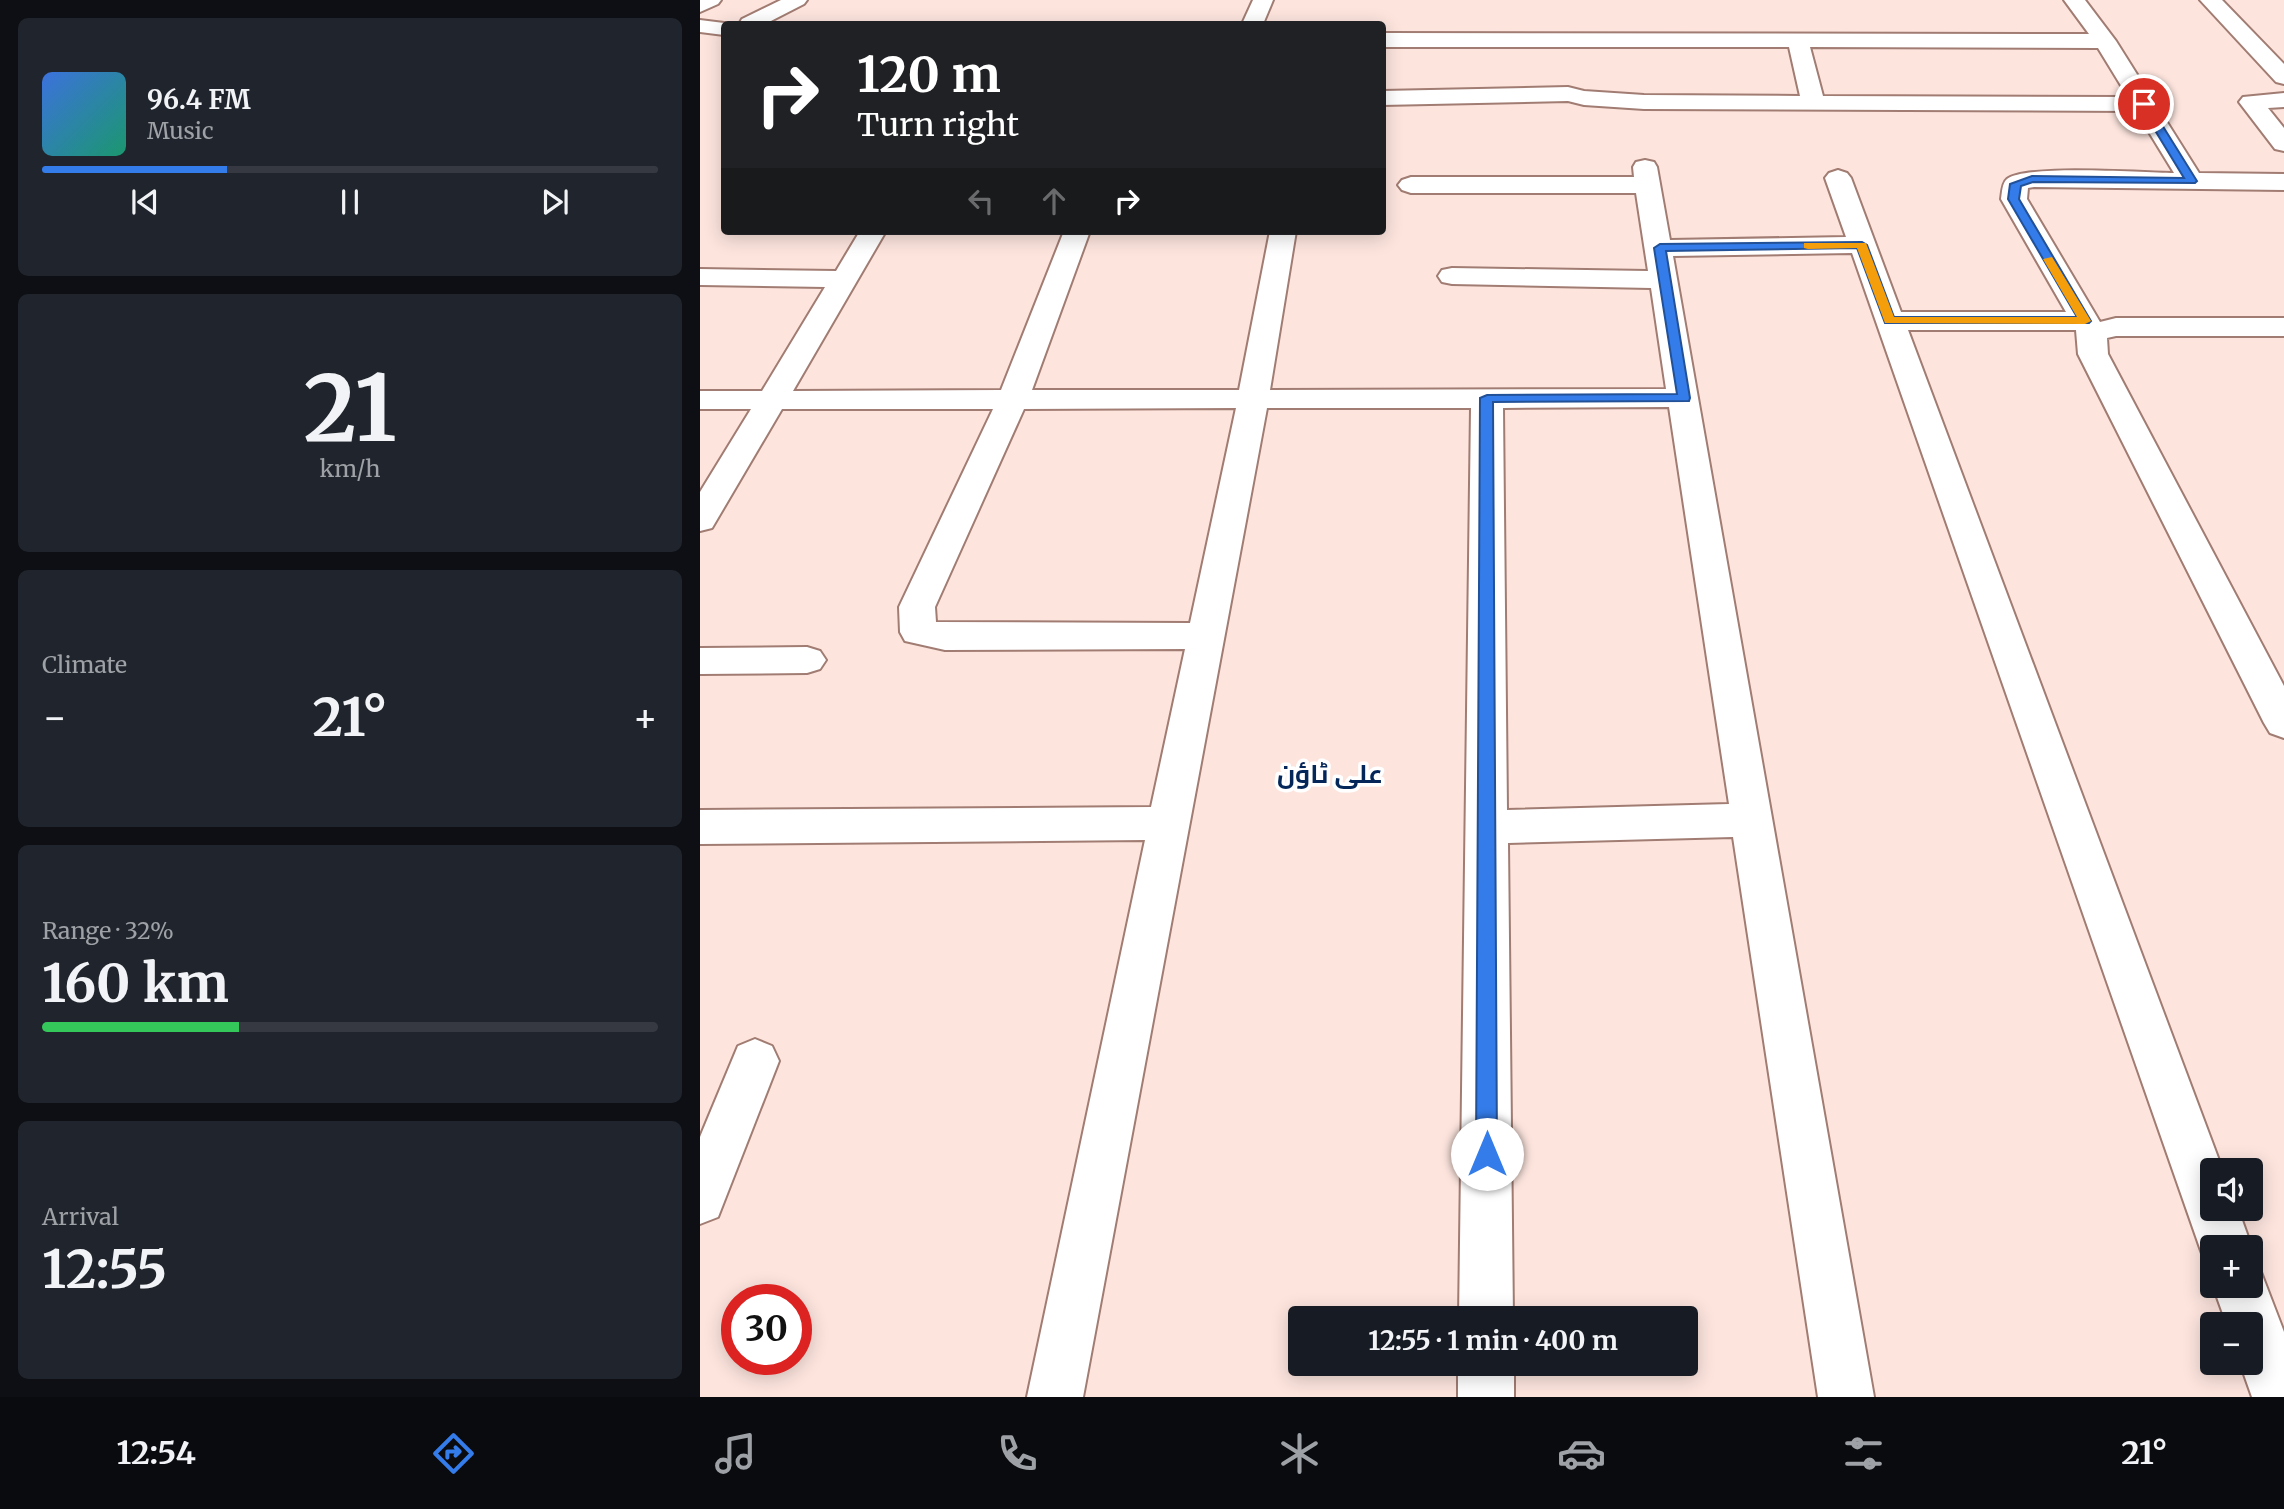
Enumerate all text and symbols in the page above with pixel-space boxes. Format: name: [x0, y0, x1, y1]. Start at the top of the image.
text: 120 m: [857, 44, 1001, 105]
icon: right: [742, 49, 833, 140]
pin: [2114, 74, 2174, 134]
text: 96.4 FM: [147, 83, 251, 116]
icon: arrive: [2125, 85, 2163, 123]
text: Turn right: [857, 105, 1019, 145]
text: Music: [147, 116, 214, 145]
icon: left: [962, 182, 1000, 220]
icon: ahead: [1035, 182, 1073, 220]
icon: right: [1108, 182, 1146, 220]
icon: previous: [126, 183, 164, 221]
icon: pause: [331, 183, 369, 221]
icon: next: [536, 183, 574, 221]
text: 21: [303, 351, 397, 466]
text: km/h: [320, 454, 380, 483]
text: Climate: [42, 650, 127, 679]
text: 21°: [312, 685, 388, 750]
text: −: [42, 694, 67, 741]
text: +: [633, 694, 658, 741]
district label: علی ٹاؤن: [1277, 757, 1383, 790]
text: Range · 32%: [42, 916, 174, 945]
text: 160 km: [42, 951, 229, 1016]
position arrow: [1450, 1117, 1524, 1191]
map controls: [2200, 1158, 2263, 1375]
button: sound: [2200, 1158, 2263, 1221]
text: Arrival: [42, 1202, 119, 1231]
button: +: [2200, 1235, 2263, 1298]
text: 12:55: [42, 1237, 167, 1302]
speed limit sign: 30: [721, 1284, 812, 1375]
button: −: [2200, 1312, 2263, 1375]
text: 12:55 · 1 min · 400 m: [1368, 1324, 1618, 1357]
icon: directions: [429, 1429, 478, 1478]
icon: music: [711, 1429, 760, 1478]
icon: phone: [993, 1429, 1042, 1478]
icon: climate: [1275, 1429, 1324, 1478]
icon: car: [1557, 1429, 1606, 1478]
icon: filters: [1839, 1429, 1888, 1478]
text: 12:54: [117, 1433, 196, 1473]
text: 21°: [2121, 1433, 2167, 1473]

